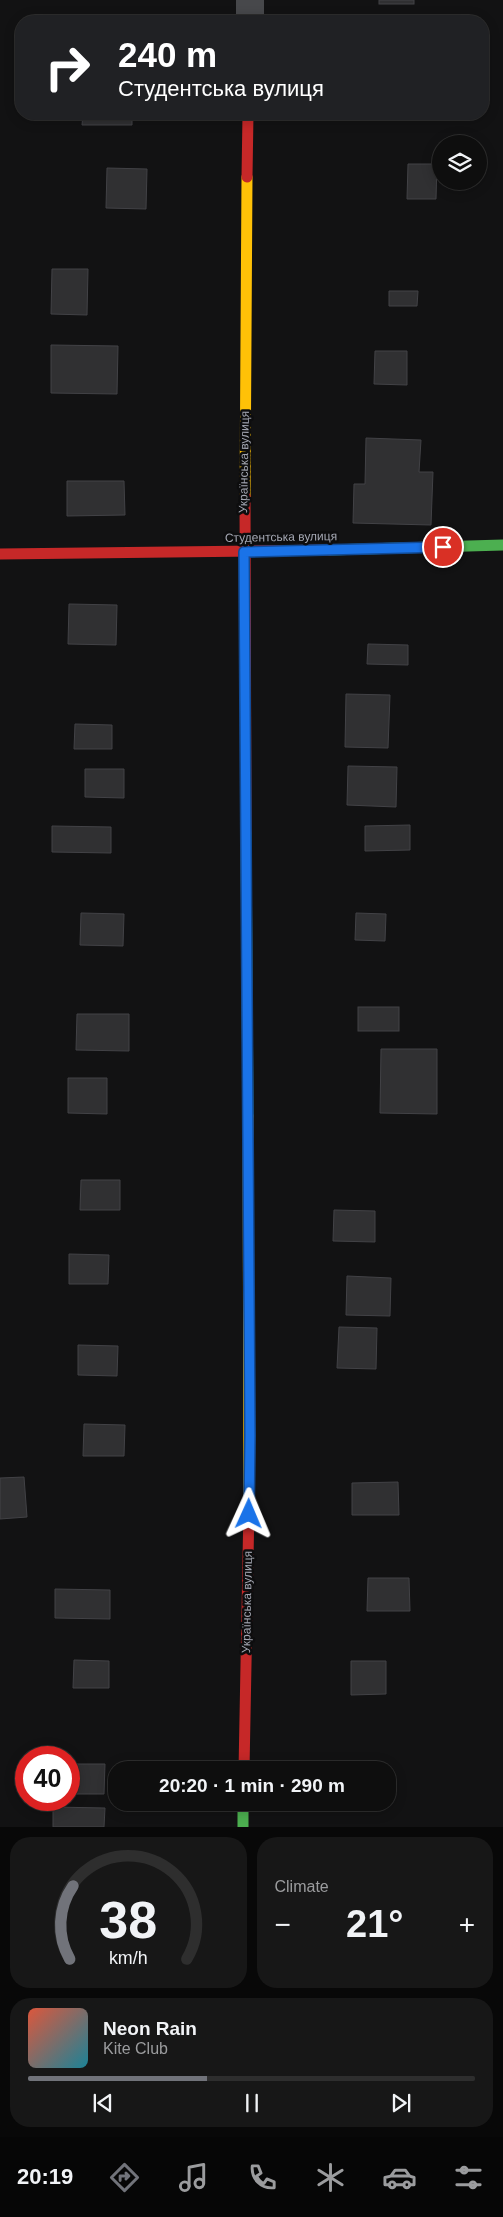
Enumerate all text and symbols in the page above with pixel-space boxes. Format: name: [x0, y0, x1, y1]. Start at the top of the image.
icon: right: [35, 35, 100, 100]
text: 240 m: [118, 35, 217, 74]
text: Студентська вулиця: [118, 76, 324, 101]
map controls: [432, 135, 487, 190]
button: layers: [432, 135, 487, 190]
street label: Українська вулиця: [236, 411, 252, 513]
pin: [422, 526, 464, 568]
street label: Студентська вулиця: [225, 529, 337, 545]
icon: arrive: [429, 533, 457, 561]
position arrow: [222, 1487, 274, 1539]
street label: Українська вулиця: [239, 1551, 255, 1653]
speed limit sign: 40: [15, 1746, 80, 1811]
text: 20:20 · 1 min · 290 m: [159, 1775, 345, 1796]
text: Climate: [275, 1878, 329, 1895]
text: 38: [99, 1891, 157, 1949]
text: 21°: [346, 1903, 403, 1945]
text: −: [275, 1909, 291, 1940]
text: +: [459, 1909, 475, 1940]
text: km/h: [109, 1948, 148, 1968]
text: Neon Rain: [103, 2018, 197, 2039]
text: Kite Club: [103, 2040, 168, 2057]
icon: previous: [89, 2089, 117, 2117]
icon: pause: [238, 2089, 266, 2117]
icon: next: [387, 2089, 415, 2117]
icon: directions: [107, 2160, 142, 2195]
icon: music: [176, 2160, 211, 2195]
icon: phone: [245, 2160, 280, 2195]
icon: climate: [313, 2160, 348, 2195]
icon: car: [382, 2160, 417, 2195]
icon: filters: [451, 2160, 486, 2195]
text: 20:19: [17, 2164, 73, 2189]

